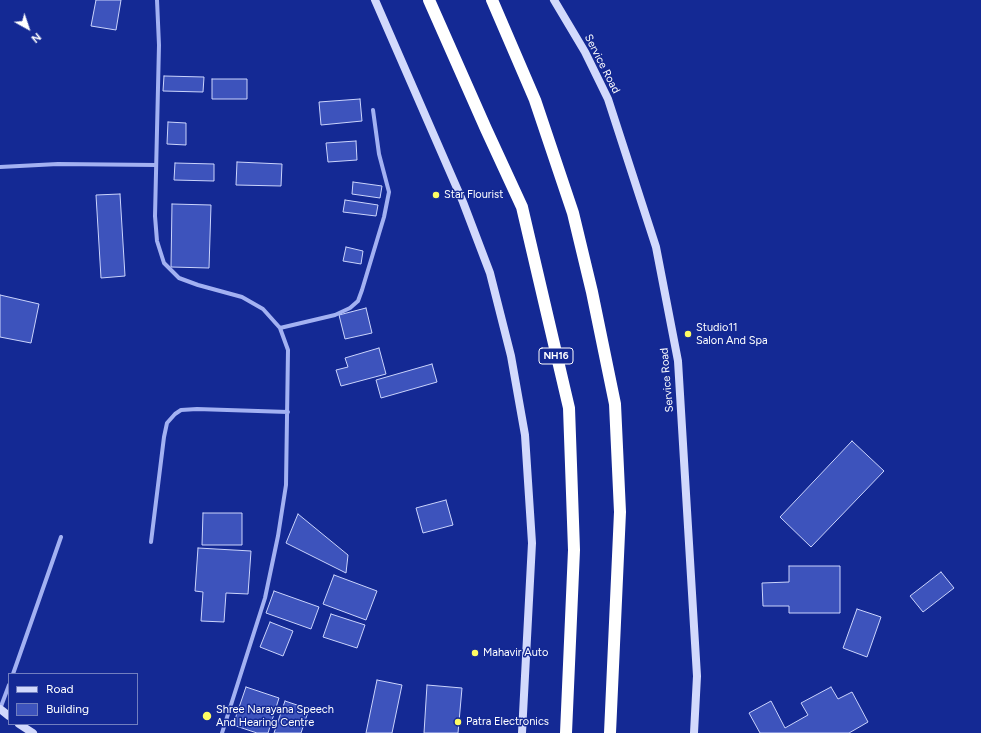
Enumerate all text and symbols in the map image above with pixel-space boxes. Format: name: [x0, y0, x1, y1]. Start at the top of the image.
north arrow: [8, 8, 48, 48]
text: N: [29, 30, 43, 45]
street label: Service Road: [581, 32, 623, 96]
place label: Star Flourist: [444, 188, 503, 202]
marker: Star Flourist: [431, 190, 441, 200]
place label: Studio11 Salon And Spa: [696, 321, 768, 347]
marker: Studio11 Salon And Spa: [683, 329, 693, 339]
street label: Service Road: [658, 347, 676, 413]
road number: NH16: [539, 348, 573, 364]
place label: Mahavir Auto: [483, 646, 548, 660]
marker: Mahavir Auto: [470, 648, 480, 658]
legend: [8, 673, 138, 725]
text: Road: [46, 682, 74, 696]
text: Building: [46, 702, 89, 716]
place label: Shree Narayana Speech And Hearing Centre: [216, 703, 334, 729]
marker: Shree Narayana Speech And Hearing Centre: [201, 710, 213, 722]
place label: Patra Electronics: [466, 715, 549, 729]
marker: Patra Electronics: [453, 717, 463, 727]

